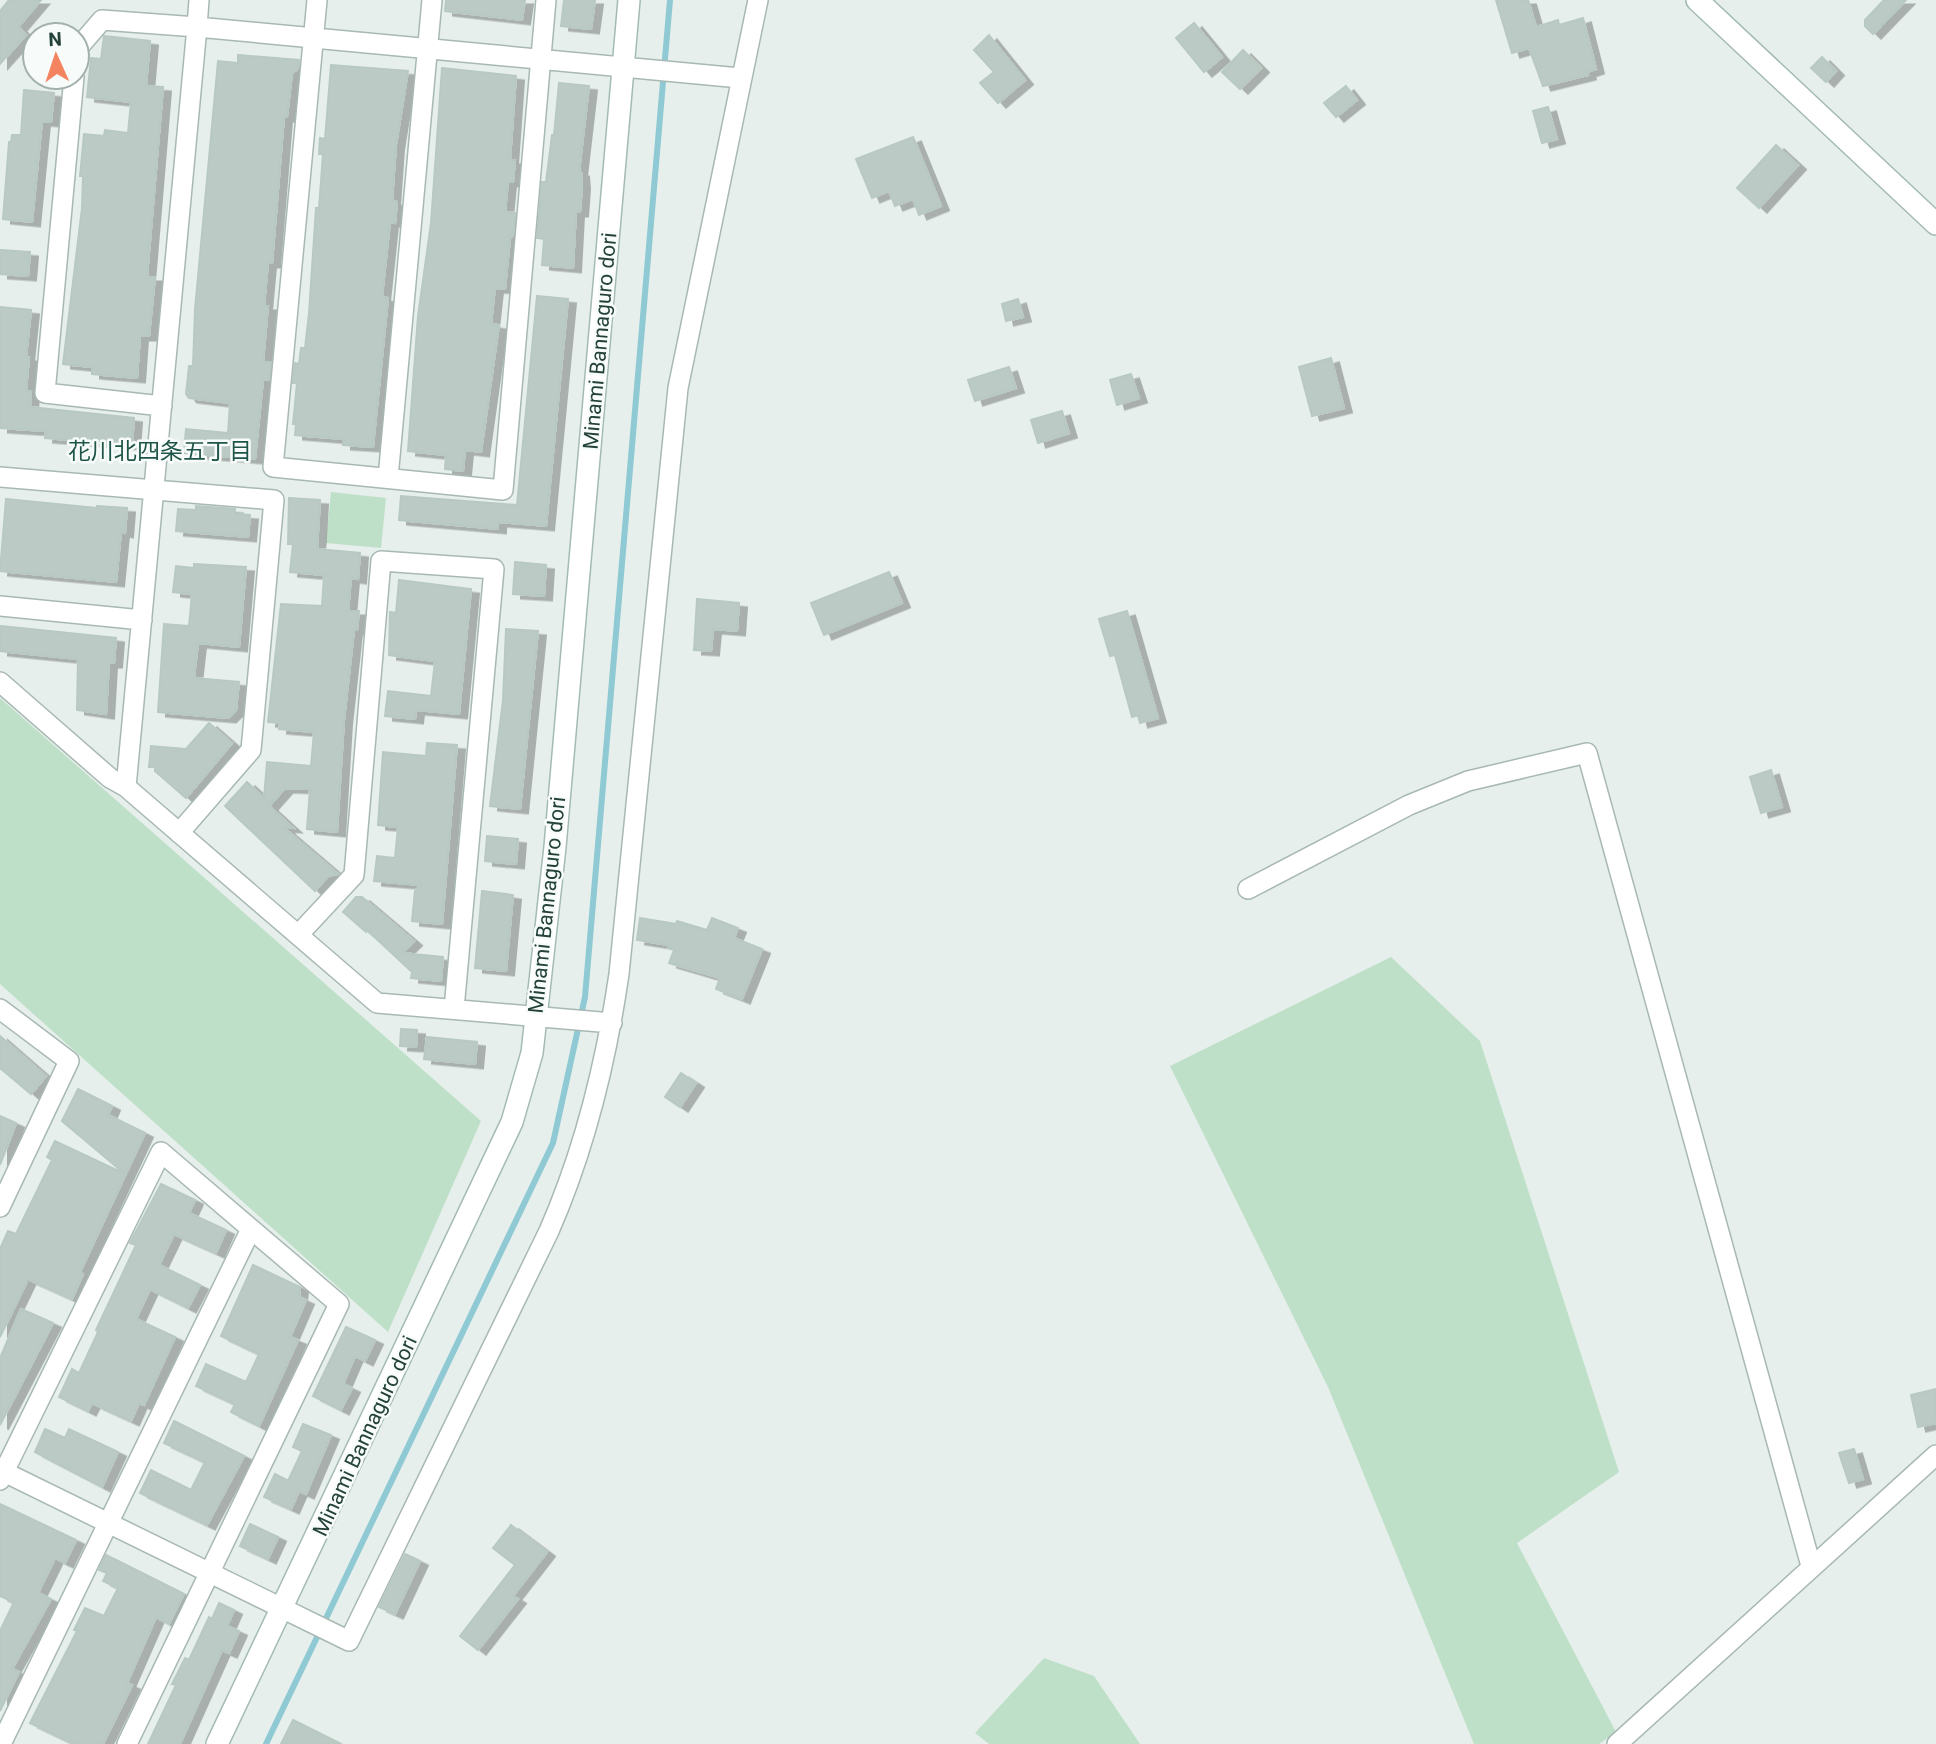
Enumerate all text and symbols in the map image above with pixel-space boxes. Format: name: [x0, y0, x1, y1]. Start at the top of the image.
north arrow: [21, 21, 91, 91]
text: N: [48, 28, 62, 51]
street label: Minami Bannaguro dori: [579, 231, 621, 451]
district label: 花川北四条五丁目: [68, 438, 252, 465]
street label: Minami Bannaguro dori: [524, 795, 570, 1015]
street label: Minami Bannaguro dori: [308, 1332, 422, 1540]

